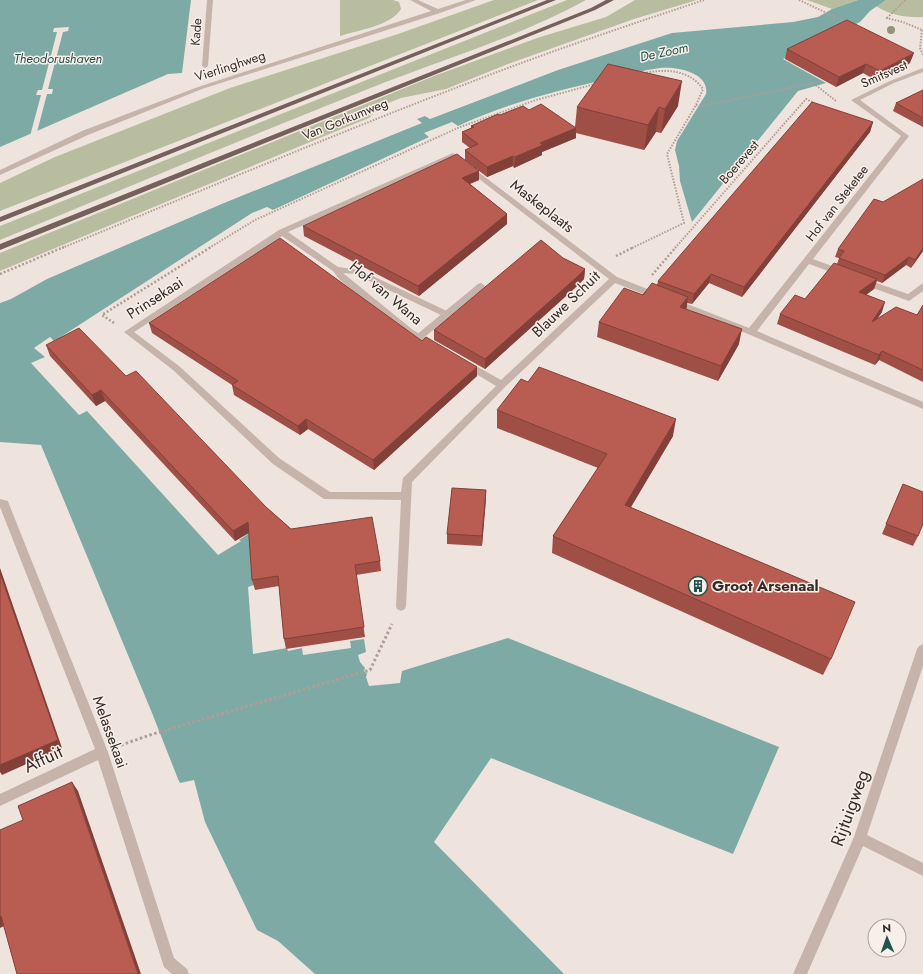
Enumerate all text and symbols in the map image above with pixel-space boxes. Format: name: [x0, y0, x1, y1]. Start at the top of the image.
street label: Kade: [186, 17, 206, 46]
water label: De Zoom: [638, 38, 690, 66]
street label: Vierlinghweg: [192, 46, 268, 86]
water label: Theodorushaven: [14, 49, 102, 68]
street label: Smitsvest: [858, 55, 911, 93]
street label: Van Gorkumweg: [299, 93, 391, 145]
street label: Boerevest: [715, 135, 764, 188]
street label: Hof van Steketee: [801, 161, 873, 245]
street label: Maskeplaats: [505, 174, 579, 238]
street label: Hof van Wana: [345, 256, 427, 330]
street label: Blauwe Schuit: [527, 265, 605, 342]
street label: Prinsekaai: [122, 271, 188, 325]
building icon: Groot Arsenaal: [687, 575, 709, 597]
place label: Groot Arsenaal: [712, 575, 819, 597]
street label: Melassekaai: [87, 693, 133, 771]
street label: Affuit: [19, 738, 68, 779]
street label: Rijtuigweg: [824, 766, 876, 850]
north arrow: [867, 918, 907, 958]
text: N: [882, 920, 891, 936]

